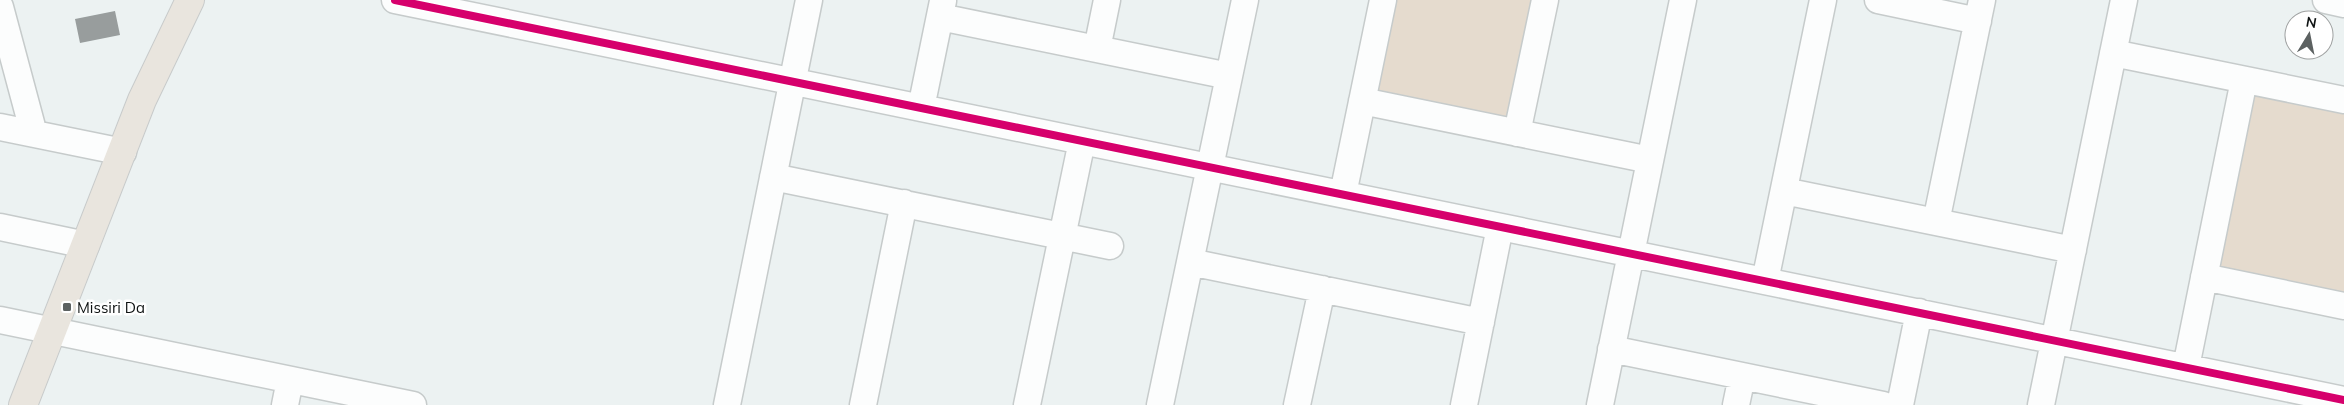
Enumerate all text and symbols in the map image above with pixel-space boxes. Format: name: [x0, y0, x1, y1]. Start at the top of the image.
north arrow: [2284, 10, 2334, 60]
text: N: [2304, 12, 2318, 32]
place label: Missiri Da: [77, 298, 145, 317]
marker: Missiri Da: [61, 301, 73, 313]

